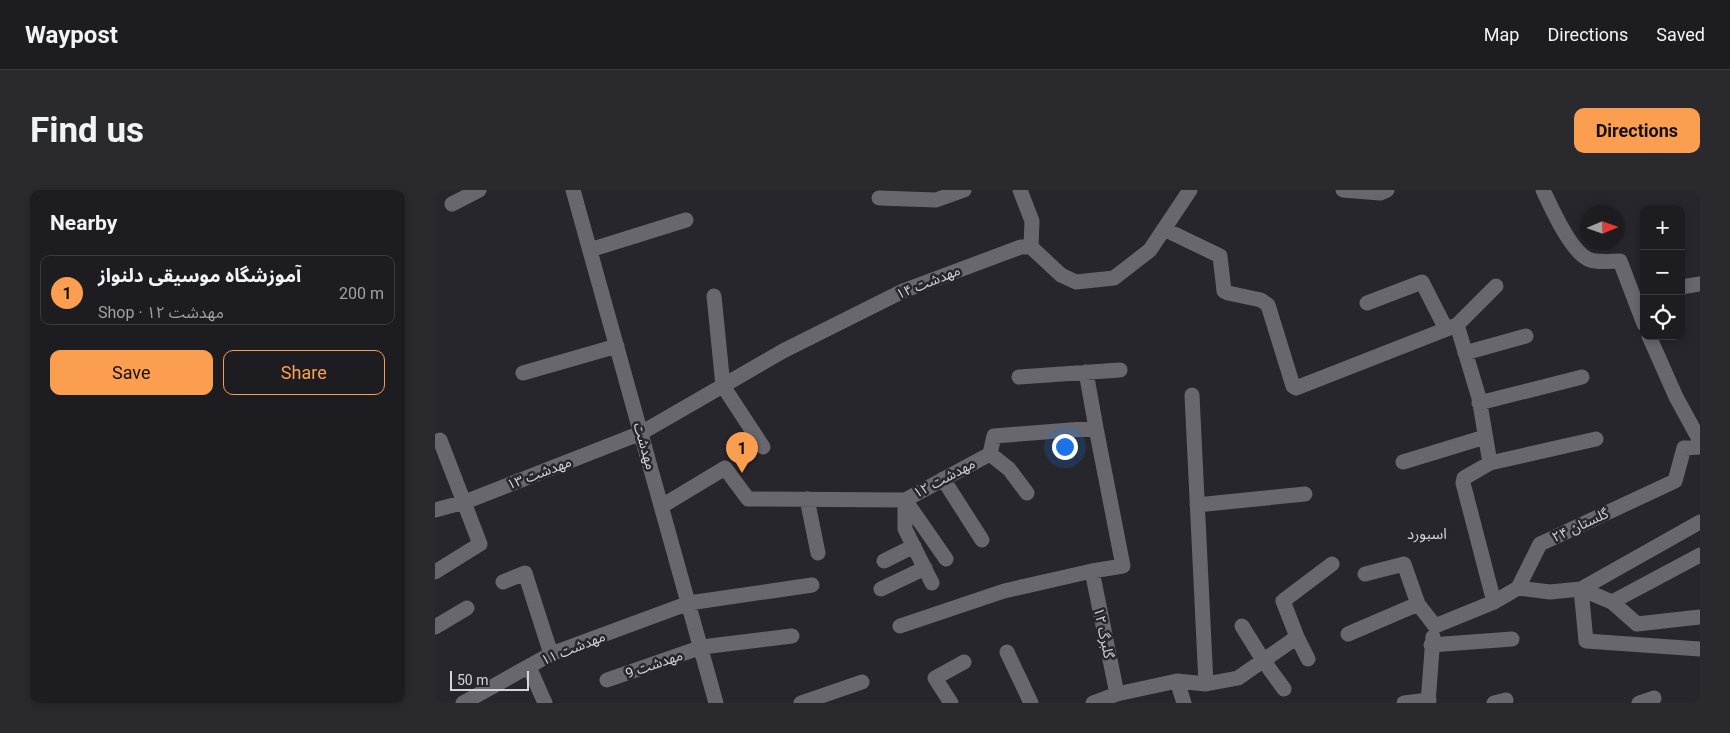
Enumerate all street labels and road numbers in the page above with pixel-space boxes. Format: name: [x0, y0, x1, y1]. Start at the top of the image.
street label: مهدشت ۱۴: [894, 262, 963, 303]
street label: مهدشت: [630, 421, 659, 472]
street label: مهدشت ۱۳: [505, 453, 574, 494]
street label: مهدشت ۱۲: [910, 455, 978, 502]
street label: گلستان ۲۴: [1549, 505, 1611, 546]
street label: گلبرگ ١٢: [1090, 606, 1117, 660]
street label: مهدشت ۱۱: [539, 628, 608, 669]
street label: مهدشت 9: [623, 647, 685, 682]

